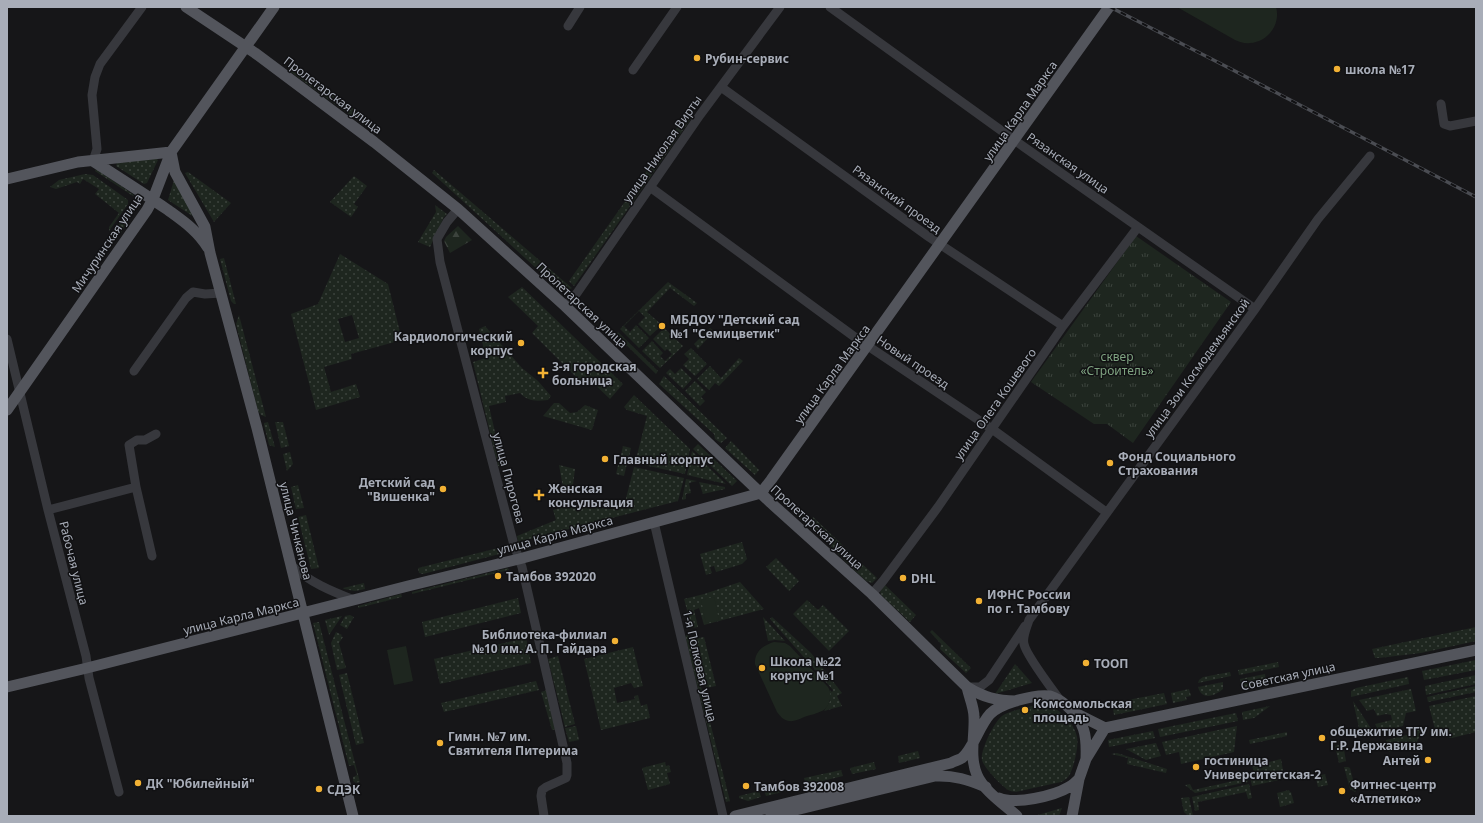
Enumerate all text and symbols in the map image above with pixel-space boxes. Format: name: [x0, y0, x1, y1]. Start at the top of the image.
place label: Рубин-сервис: [705, 50, 789, 67]
street label: Пролетарская улица: [280, 52, 386, 138]
marker: Рубин-сервис: [692, 53, 702, 63]
street label: улица Карла Маркса: [979, 57, 1061, 165]
place label: школа №17: [1345, 61, 1415, 78]
marker: школа №17: [1332, 64, 1342, 74]
street label: улица Николая Вирты: [618, 92, 706, 206]
street label: Рязанская улица: [1023, 128, 1113, 198]
street label: Рязанский проезд: [849, 161, 945, 237]
street label: Мичуринская улица: [67, 190, 147, 296]
street label: Пролетарская улица: [533, 258, 631, 352]
street label: улица Зои Космодемьянской: [1141, 295, 1253, 441]
place label: МБДОУ "Детский сад №1 "Семицветик": [670, 311, 800, 342]
marker: МБДОУ "Детский сад №1 "Семицветик": [657, 321, 667, 331]
street label: улица Карла Маркса: [790, 321, 874, 427]
place label: Кардиологический корпус: [394, 328, 513, 359]
street label: Новый проезд: [873, 331, 953, 393]
marker: Кардиологический корпус: [516, 338, 526, 348]
street label: улица Олега Кошевого: [950, 345, 1040, 463]
park label: сквер «Строитель»: [1080, 348, 1154, 379]
place label: 3-я городская больница: [552, 358, 637, 389]
marker: 3-я городская больница: [537, 367, 549, 379]
street label: улица Пирогова: [489, 431, 529, 525]
place label: Фонд Социального Страхования: [1118, 448, 1236, 479]
place label: Главный корпус: [613, 451, 713, 468]
marker: Главный корпус: [600, 454, 610, 464]
marker: Фонд Социального Страхования: [1105, 458, 1115, 468]
place label: Детский сад "Вишенка": [359, 474, 435, 505]
street label: улица Чичканова: [276, 480, 316, 582]
place label: Женская консультация: [548, 480, 633, 511]
street label: Пролетарская улица: [767, 481, 867, 573]
marker: Детский сад "Вишенка": [438, 484, 448, 494]
marker: Женская консультация: [533, 489, 545, 501]
street label: улица Карла Маркса: [495, 511, 615, 559]
street label: Рабочая улица: [55, 519, 93, 607]
place label: Тамбов 392020: [506, 568, 596, 585]
place label: DHL: [911, 570, 936, 587]
marker: Тамбов 392020: [493, 571, 503, 581]
marker: DHL: [898, 573, 908, 583]
place label: ИФНС России по г. Тамбову: [987, 586, 1071, 617]
street label: улица Карла Маркса: [181, 593, 301, 639]
marker: ИФНС России по г. Тамбову: [974, 596, 984, 606]
street label: 1-я Полковая улица: [679, 608, 721, 724]
place label: Библиотека-филиал №10 им. А. П. Гайдара: [472, 626, 607, 657]
marker: Библиотека-филиал №10 им. А. П. Гайдара: [610, 636, 620, 646]
place label: Школа №22 корпус №1: [770, 653, 841, 684]
place label: ТООП: [1094, 655, 1128, 672]
marker: ТООП: [1081, 658, 1091, 668]
street label: Советская улица: [1239, 658, 1337, 694]
marker: Школа №22 корпус №1: [757, 663, 767, 673]
place label: Комсомольская площадь: [1033, 695, 1132, 726]
marker: Комсомольская площадь: [1020, 705, 1030, 715]
place label: общежитие ТГУ им. Г.Р. Державина: [1330, 723, 1452, 754]
place label: Гимн. №7 им. Святителя Питерима: [448, 728, 578, 759]
marker: общежитие ТГУ им. Г.Р. Державина: [1317, 733, 1327, 743]
marker: Гимн. №7 им. Святителя Питерима: [435, 738, 445, 748]
place label: гостиница Университетская-2: [1204, 752, 1321, 783]
place label: Антей: [1383, 752, 1420, 769]
marker: Антей: [1423, 755, 1433, 765]
marker: гостиница Университетская-2: [1191, 762, 1201, 772]
place label: ДК "Юбилейный": [146, 775, 255, 792]
place label: Фитнес-центр «Атлетико»: [1350, 776, 1437, 807]
marker: ДК "Юбилейный": [133, 778, 143, 788]
place label: Тамбов 392008: [754, 778, 844, 795]
place label: СДЭК: [327, 781, 361, 798]
marker: Тамбов 392008: [741, 781, 751, 791]
marker: СДЭК: [314, 784, 324, 794]
marker: Фитнес-центр «Атлетико»: [1337, 786, 1347, 796]

